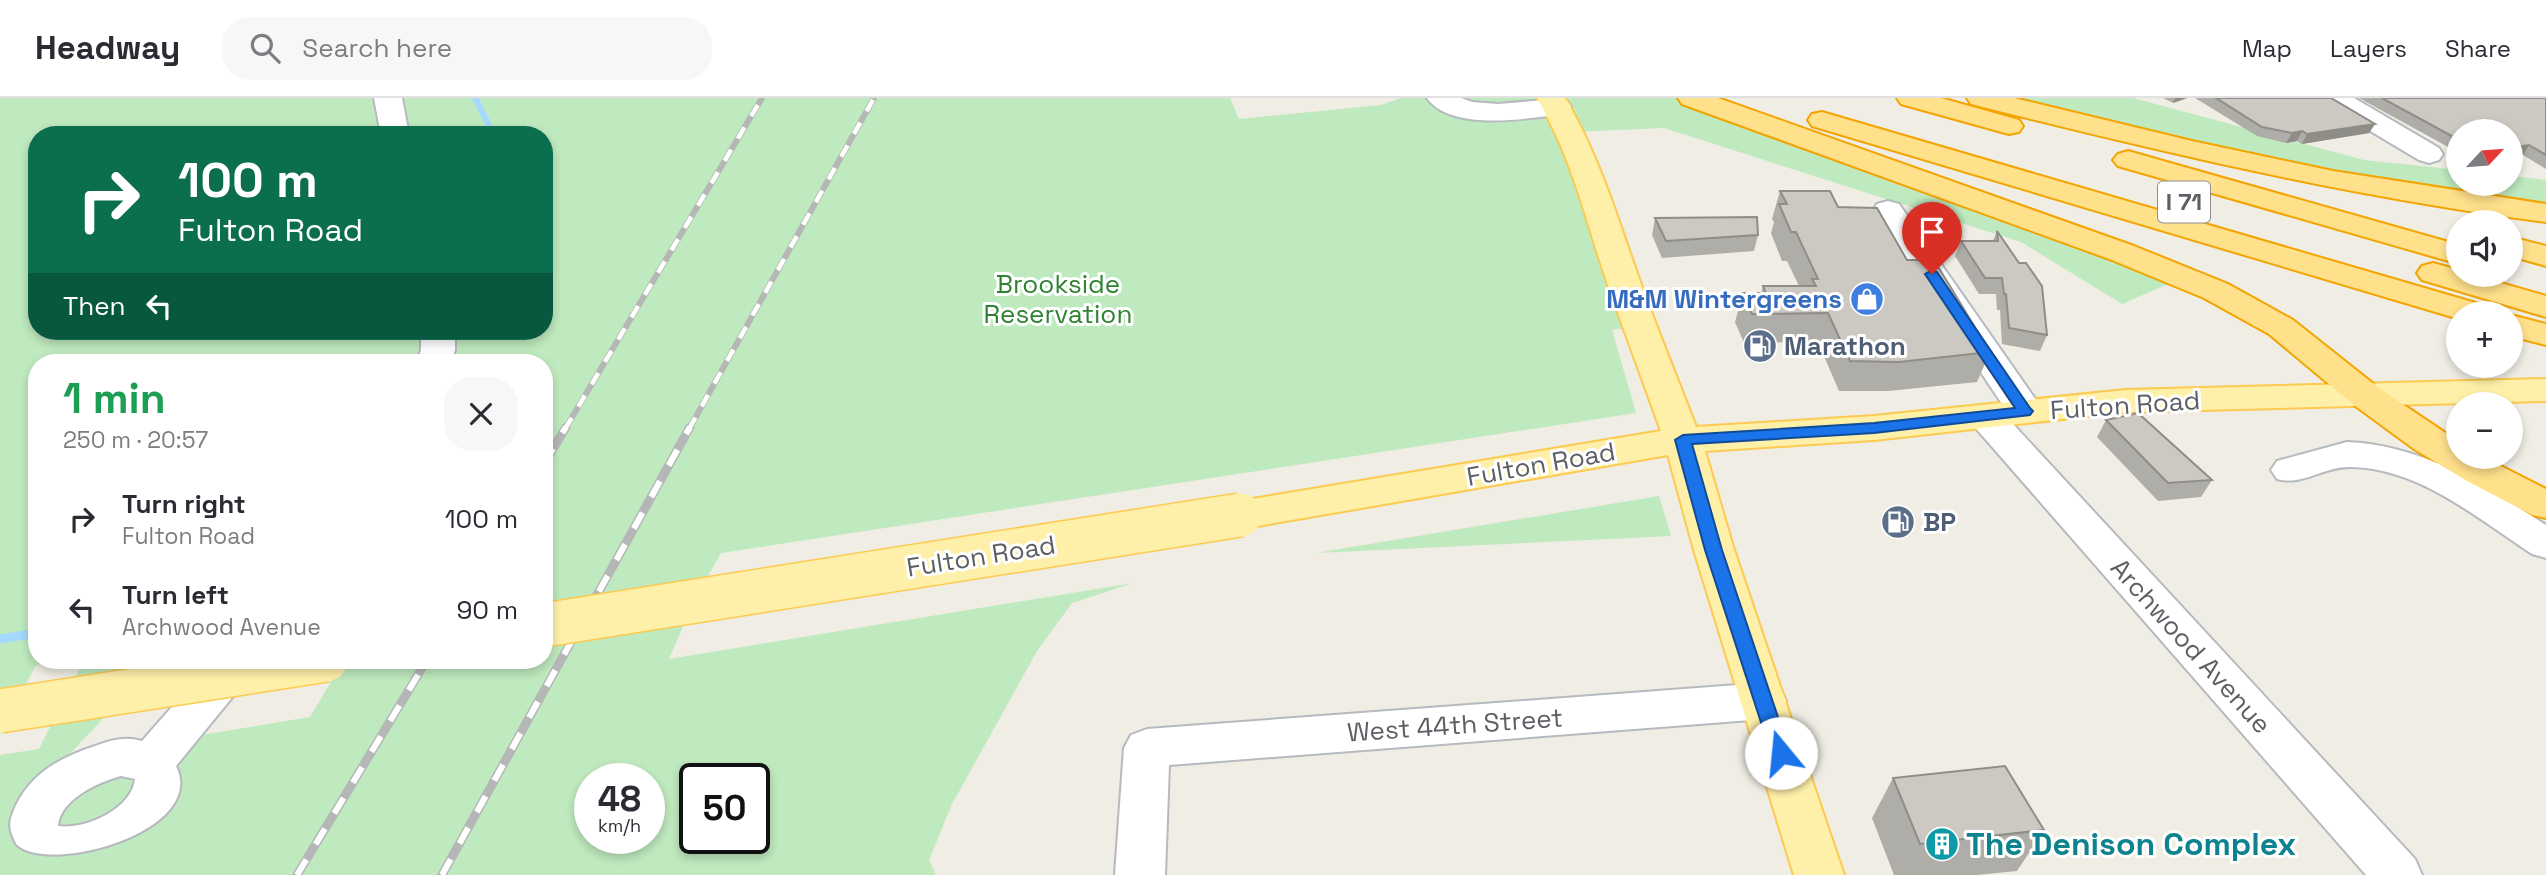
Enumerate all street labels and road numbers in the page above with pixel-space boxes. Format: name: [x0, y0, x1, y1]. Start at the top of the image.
road number: I 71: [2158, 182, 2210, 222]
street label: Fulton Road: [2049, 383, 2201, 427]
street label: Fulton Road: [1464, 434, 1618, 494]
street label: Fulton Road: [904, 527, 1058, 585]
street label: Archwood Avenue: [2103, 551, 2279, 741]
street label: West 44th Street: [1346, 700, 1564, 750]

